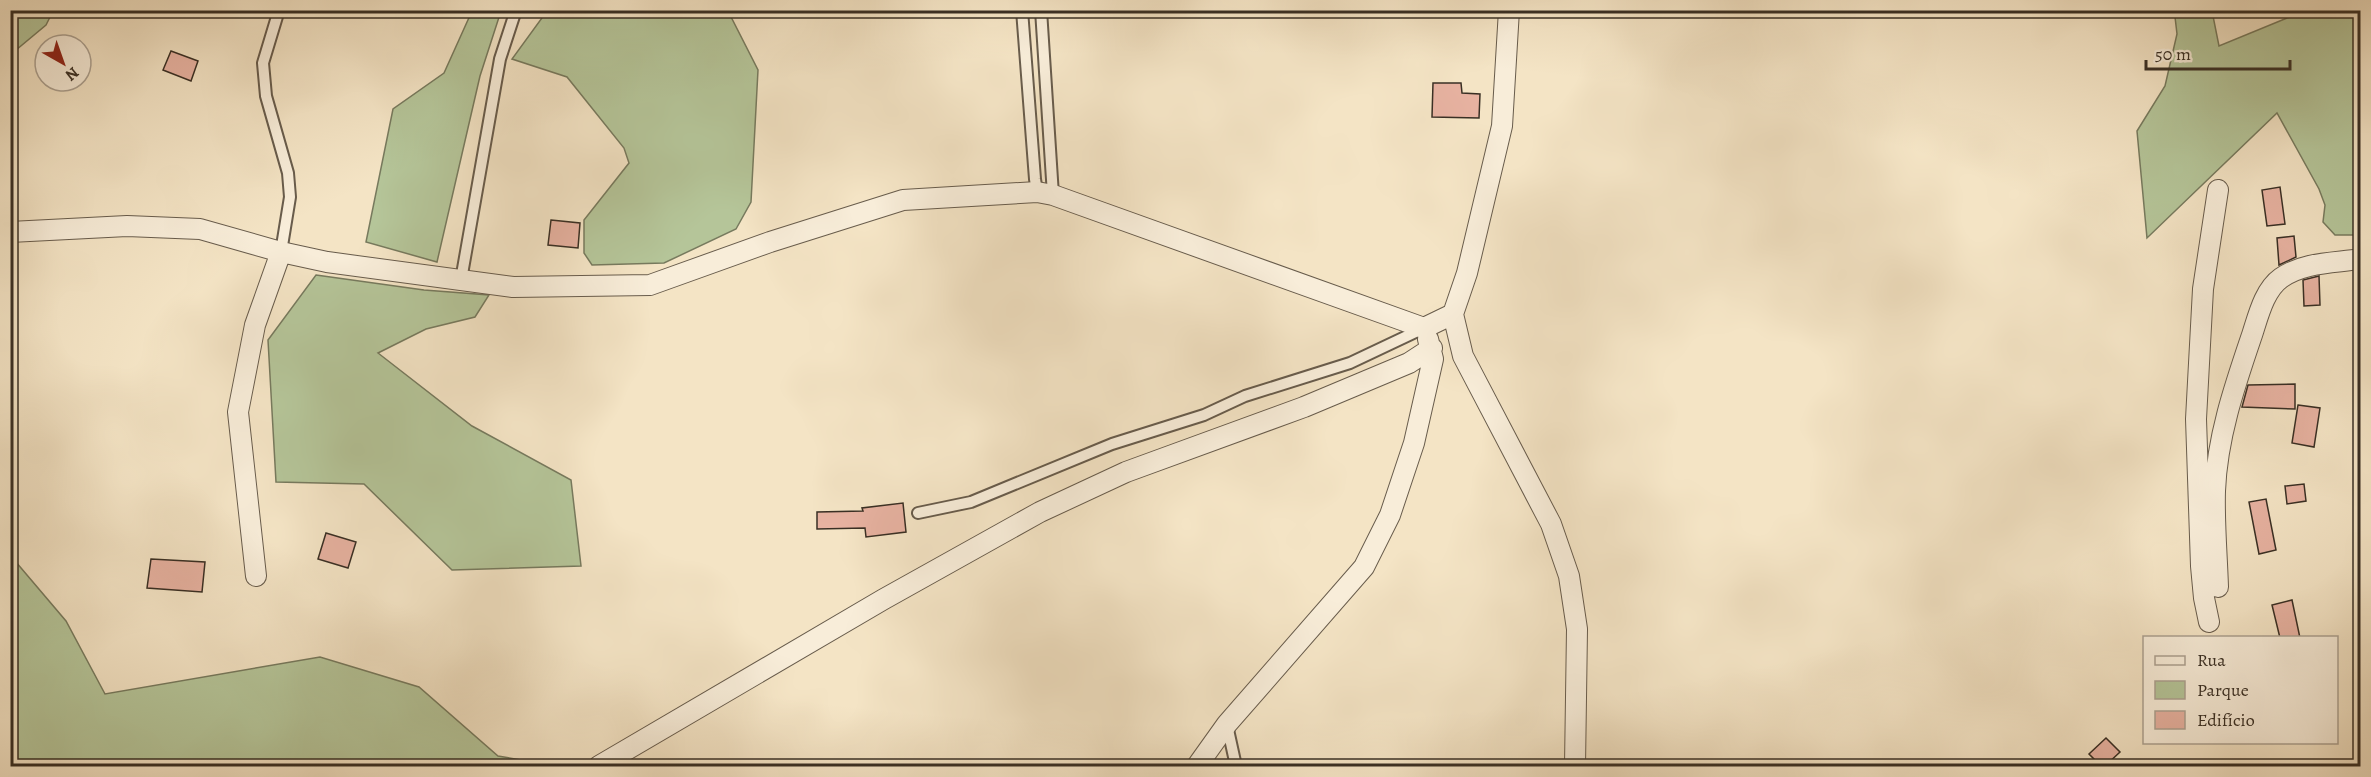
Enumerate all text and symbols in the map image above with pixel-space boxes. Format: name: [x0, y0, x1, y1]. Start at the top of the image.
north arrow: [33, 33, 93, 93]
scale bar: [2146, 33, 2290, 71]
text: 50 m: [2155, 42, 2191, 66]
text: N: [60, 62, 84, 86]
legend: [2143, 636, 2338, 744]
text: Rua: [2197, 648, 2226, 672]
text: Parque: [2197, 678, 2249, 702]
text: Edifício: [2197, 708, 2255, 732]

